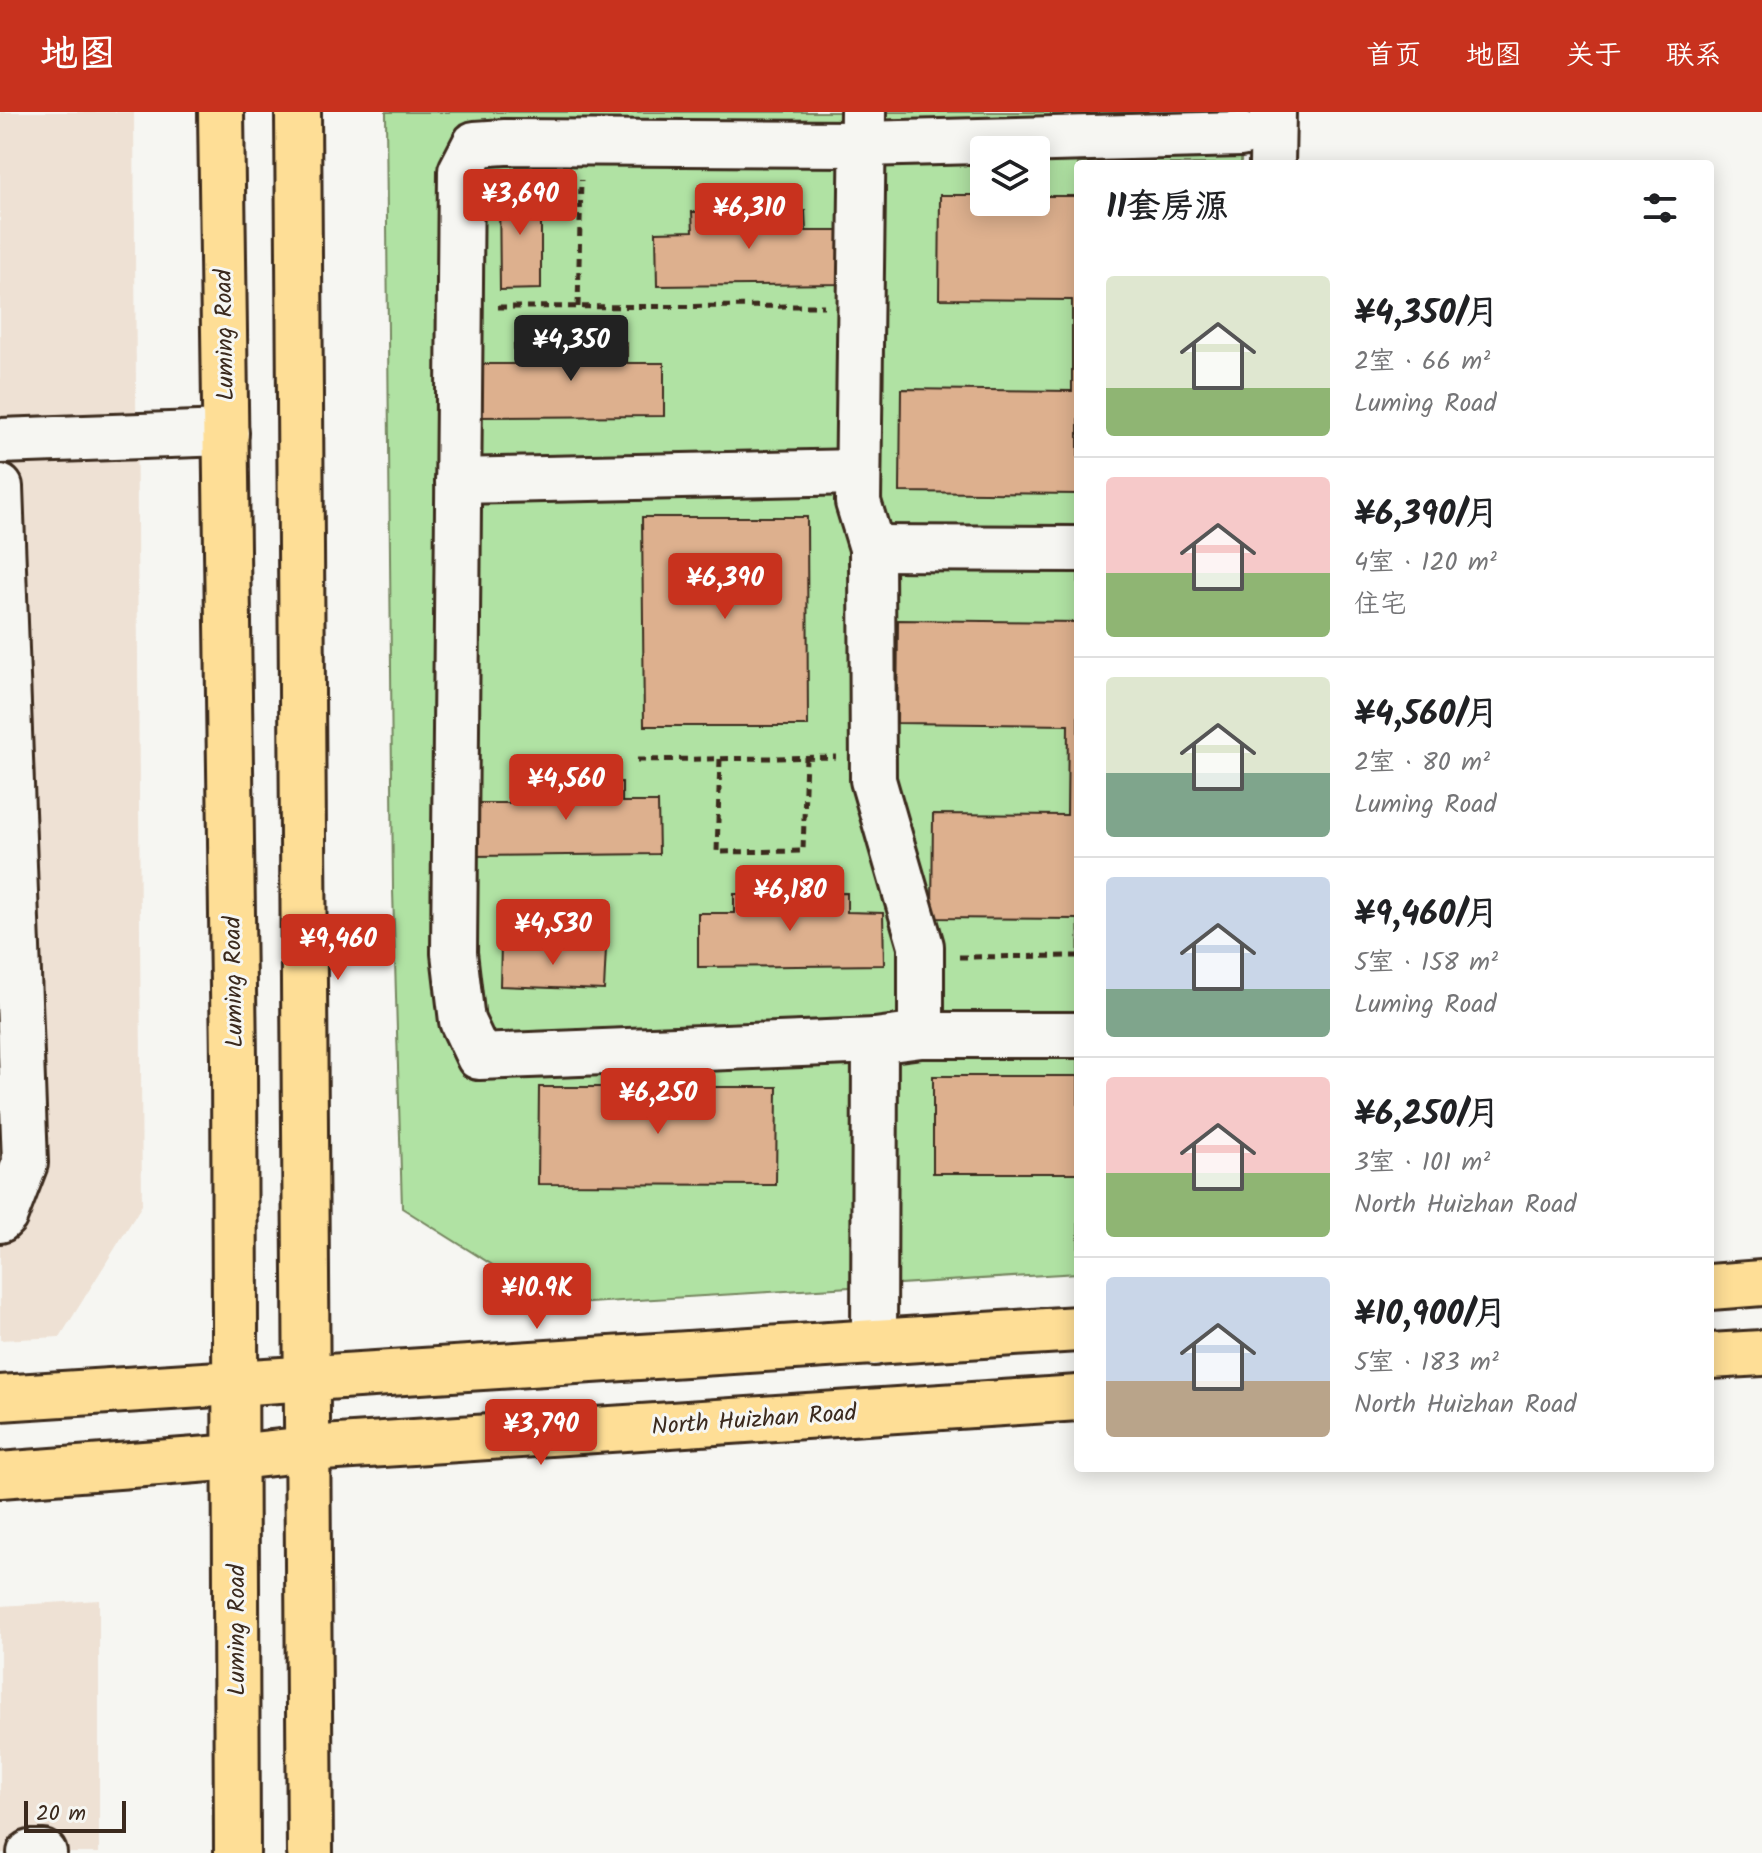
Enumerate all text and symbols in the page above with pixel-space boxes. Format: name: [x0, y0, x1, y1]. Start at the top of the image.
text: 地图: [40, 26, 116, 86]
text: 首页: [1366, 34, 1422, 79]
text: 地图: [1466, 34, 1522, 79]
text: 关于: [1566, 34, 1622, 79]
text: 联系: [1666, 34, 1722, 79]
map controls: [970, 136, 1050, 216]
button: layers: [970, 136, 1050, 216]
pin: ¥3,690: [455, 169, 585, 237]
text: ¥3,690: [481, 174, 559, 216]
text: 11套房源: [1106, 181, 1229, 235]
pin: ¥6,310: [684, 183, 814, 251]
icon: filters: [1638, 186, 1682, 230]
text: ¥6,310: [713, 188, 785, 230]
street label: Luming Road: [205, 268, 246, 401]
text: ¥4,350/月: [1354, 287, 1499, 341]
icon: home: [1170, 308, 1266, 404]
pin: ¥4,350: [506, 315, 636, 383]
text: ¥4,350: [532, 320, 610, 362]
text: 2室 · 66 m²: [1354, 341, 1490, 383]
text: Luming Road: [1354, 383, 1496, 425]
text: ¥6,390/月: [1354, 488, 1499, 542]
icon: home: [1170, 509, 1266, 605]
text: 4室 · 120 m²: [1354, 542, 1497, 584]
pin: ¥6,390: [660, 553, 790, 621]
text: ¥6,390: [686, 558, 764, 600]
text: 住宅: [1354, 584, 1406, 626]
text: ¥4,560/月: [1354, 688, 1499, 742]
icon: home: [1170, 709, 1266, 805]
text: 2室 · 80 m²: [1354, 742, 1490, 784]
pin: ¥4,560: [501, 754, 631, 822]
text: ¥4,560: [527, 759, 605, 801]
text: Luming Road: [1354, 784, 1496, 826]
pin: ¥6,180: [725, 865, 855, 933]
text: ¥6,180: [753, 870, 827, 912]
text: ¥9,460/月: [1354, 888, 1499, 942]
pin: ¥4,530: [488, 899, 618, 967]
text: ¥4,530: [514, 904, 592, 946]
icon: home: [1170, 909, 1266, 1005]
pin: ¥9,460: [273, 914, 403, 982]
street label: Luming Road: [214, 915, 255, 1048]
text: ¥9,460: [299, 919, 377, 961]
text: 5室 · 158 m²: [1354, 942, 1498, 984]
text: Luming Road: [1354, 984, 1496, 1026]
pin: ¥6,250: [593, 1068, 723, 1136]
text: ¥6,250: [619, 1073, 697, 1115]
text: ¥6,250/月: [1354, 1088, 1500, 1142]
icon: home: [1170, 1109, 1266, 1205]
text: 3室 · 101 m²: [1354, 1142, 1490, 1184]
text: North Huizhan Road: [1354, 1184, 1577, 1226]
pin: ¥10.9K: [472, 1263, 602, 1331]
text: ¥10.9K: [501, 1268, 573, 1310]
text: ¥10,900/月: [1354, 1288, 1507, 1342]
icon: home: [1170, 1309, 1266, 1405]
text: 5室 · 183 m²: [1354, 1342, 1499, 1384]
text: North Huizhan Road: [1354, 1384, 1577, 1426]
street label: North Huizhan Road: [650, 1394, 859, 1447]
pin: ¥3,790: [476, 1399, 606, 1467]
text: ¥3,790: [503, 1404, 579, 1446]
street label: Luming Road: [218, 1563, 257, 1696]
scale bar: [24, 1797, 126, 1833]
text: 20 m: [36, 1797, 86, 1832]

